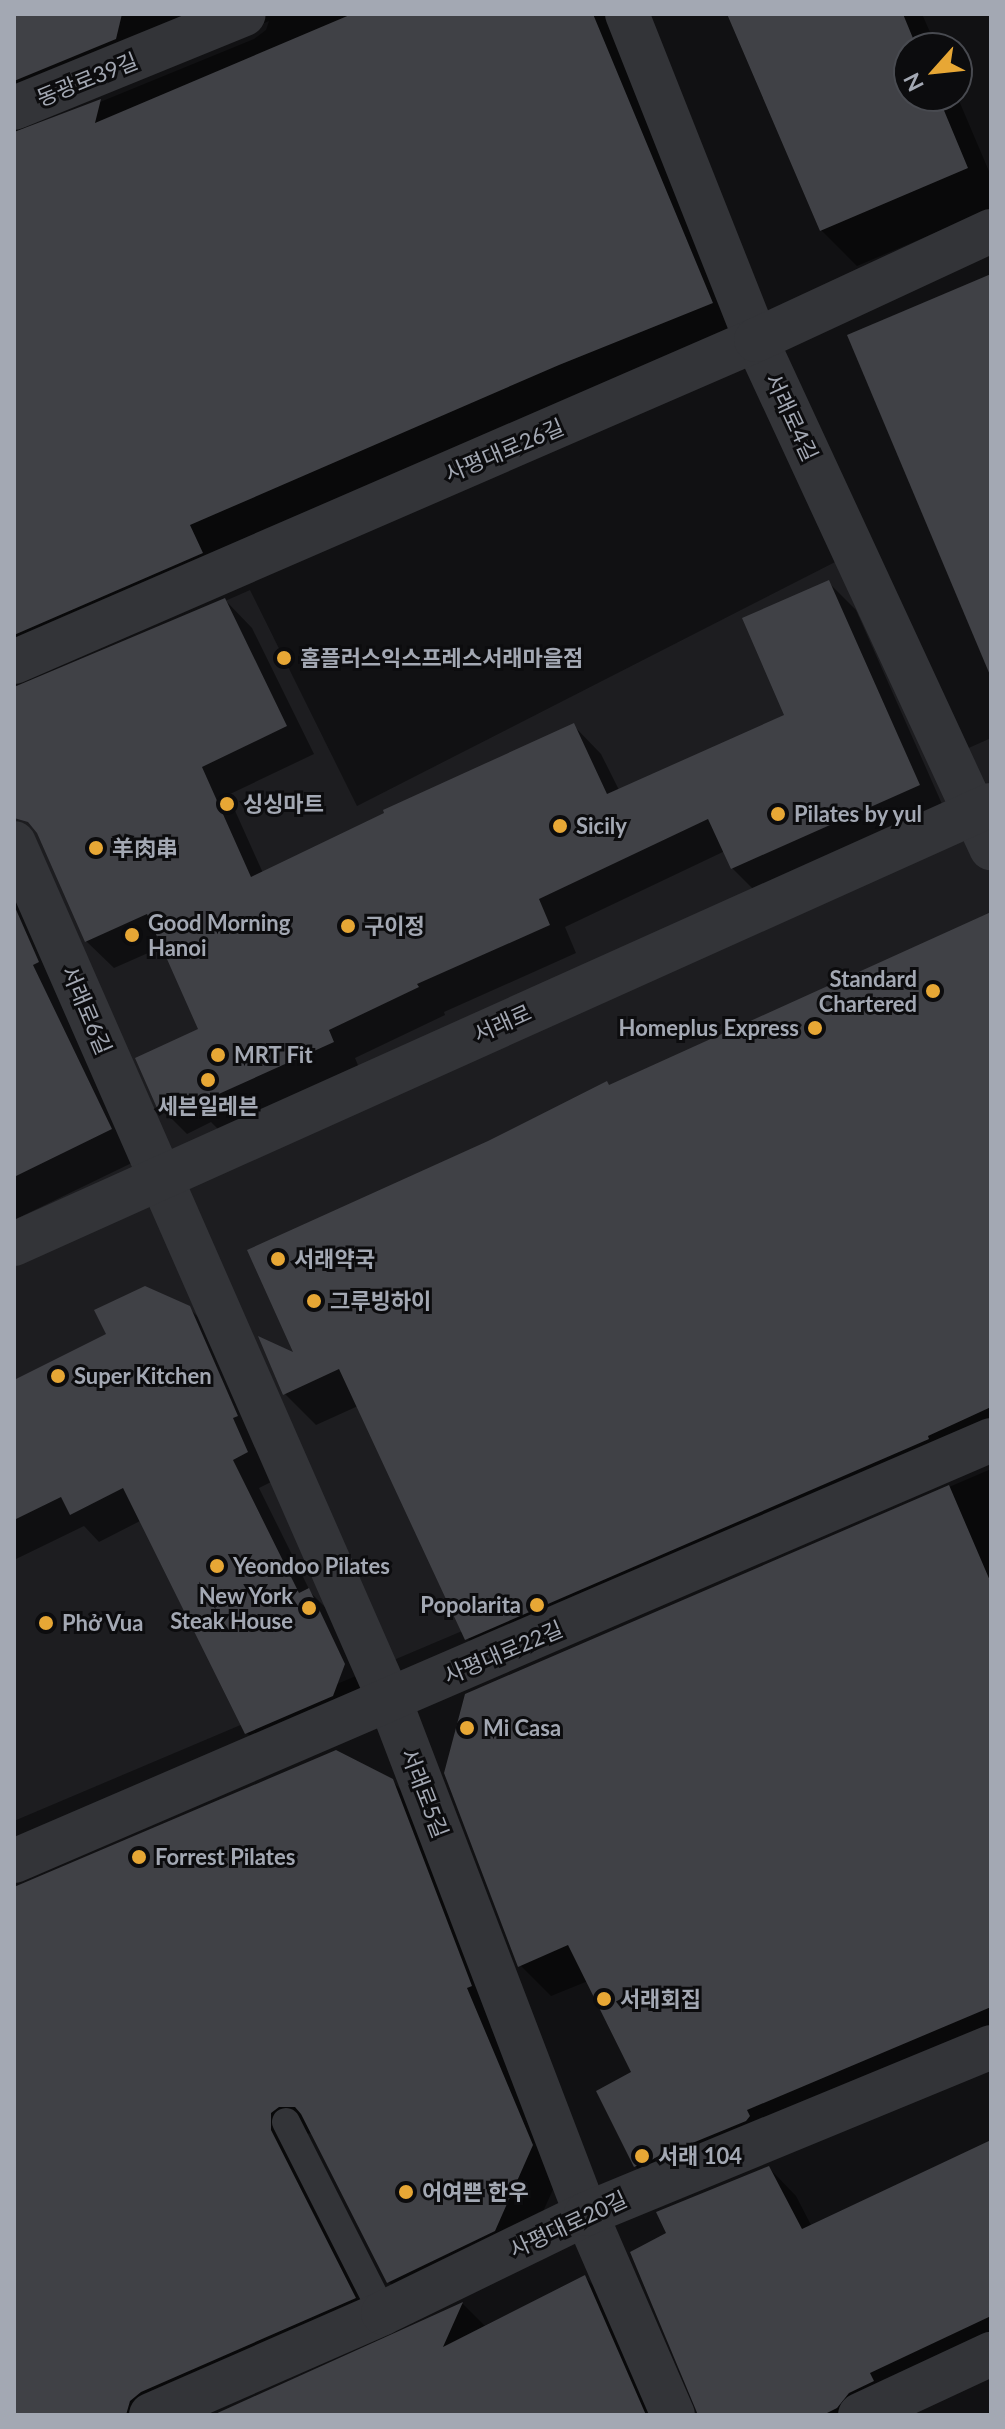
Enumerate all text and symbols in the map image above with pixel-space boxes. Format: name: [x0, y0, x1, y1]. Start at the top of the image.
north arrow: [893, 32, 973, 112]
street label: 동광로39길: [33, 47, 141, 111]
text: N: [897, 69, 929, 96]
street label: 서래로4길: [760, 369, 824, 465]
street label: 사평대로26길: [441, 413, 567, 487]
place label: 홈플러스익스프레스서래마을점: [300, 645, 583, 671]
marker: 홈플러스익스프레스서래마을점: [275, 649, 293, 667]
place label: 싱싱마트: [243, 791, 324, 817]
marker: 싱싱마트: [218, 795, 236, 813]
place label: Pilates by yul: [794, 801, 923, 827]
marker: Pilates by yul: [769, 805, 787, 823]
place label: Sicily: [576, 813, 627, 839]
marker: Sicily: [551, 817, 569, 835]
place label: 羊肉串: [112, 835, 178, 861]
marker: 羊肉串: [87, 839, 105, 857]
place label: Good Morning Hanoi: [148, 909, 290, 960]
place label: 구이정: [364, 913, 425, 939]
marker: 구이정: [339, 917, 357, 935]
marker: Good Morning Hanoi: [123, 926, 141, 944]
street label: 서래로6길: [57, 962, 117, 1058]
place label: Standard Chartered: [819, 965, 917, 1016]
marker: Standard Chartered: [924, 982, 942, 1000]
street label: 서래로: [469, 999, 535, 1047]
place label: Homeplus Express: [619, 1015, 799, 1041]
marker: Homeplus Express: [806, 1019, 824, 1037]
place label: MRT Fit: [234, 1042, 313, 1068]
marker: MRT Fit: [209, 1046, 227, 1064]
marker: 세븐일레븐: [199, 1071, 217, 1089]
place label: 세븐일레븐: [157, 1093, 259, 1119]
place label: 서래약국: [294, 1246, 375, 1272]
marker: 서래약국: [269, 1250, 287, 1268]
place label: 그루빙하이: [330, 1288, 431, 1314]
marker: 그루빙하이: [305, 1292, 323, 1310]
place label: Super Kitchen: [74, 1363, 212, 1389]
marker: Super Kitchen: [49, 1367, 67, 1385]
place label: Yeondoo Pilates: [233, 1553, 390, 1579]
marker: Yeondoo Pilates: [208, 1557, 226, 1575]
place label: New York Steak House: [170, 1582, 293, 1634]
place label: Popolarita: [420, 1592, 521, 1618]
marker: Popolarita: [528, 1596, 546, 1614]
marker: New York Steak House: [300, 1599, 318, 1617]
place label: Phở Vua: [62, 1610, 145, 1636]
marker: Phở Vua: [37, 1614, 55, 1632]
street label: 사평대로22길: [440, 1615, 566, 1689]
place label: Mi Casa: [483, 1715, 561, 1741]
marker: Mi Casa: [458, 1719, 476, 1737]
street label: 서래로5길: [396, 1745, 454, 1841]
place label: Forrest Pilates: [155, 1844, 295, 1870]
marker: Forrest Pilates: [130, 1848, 148, 1866]
place label: 서래회집: [620, 1986, 701, 2012]
marker: 서래회집: [595, 1990, 613, 2008]
place label: 서래 104: [658, 2143, 742, 2169]
marker: 서래 104: [633, 2147, 651, 2165]
place label: 어여쁜 한우: [422, 2179, 529, 2205]
marker: 어여쁜 한우: [397, 2183, 415, 2201]
street label: 사평대로20길: [505, 2185, 631, 2263]

